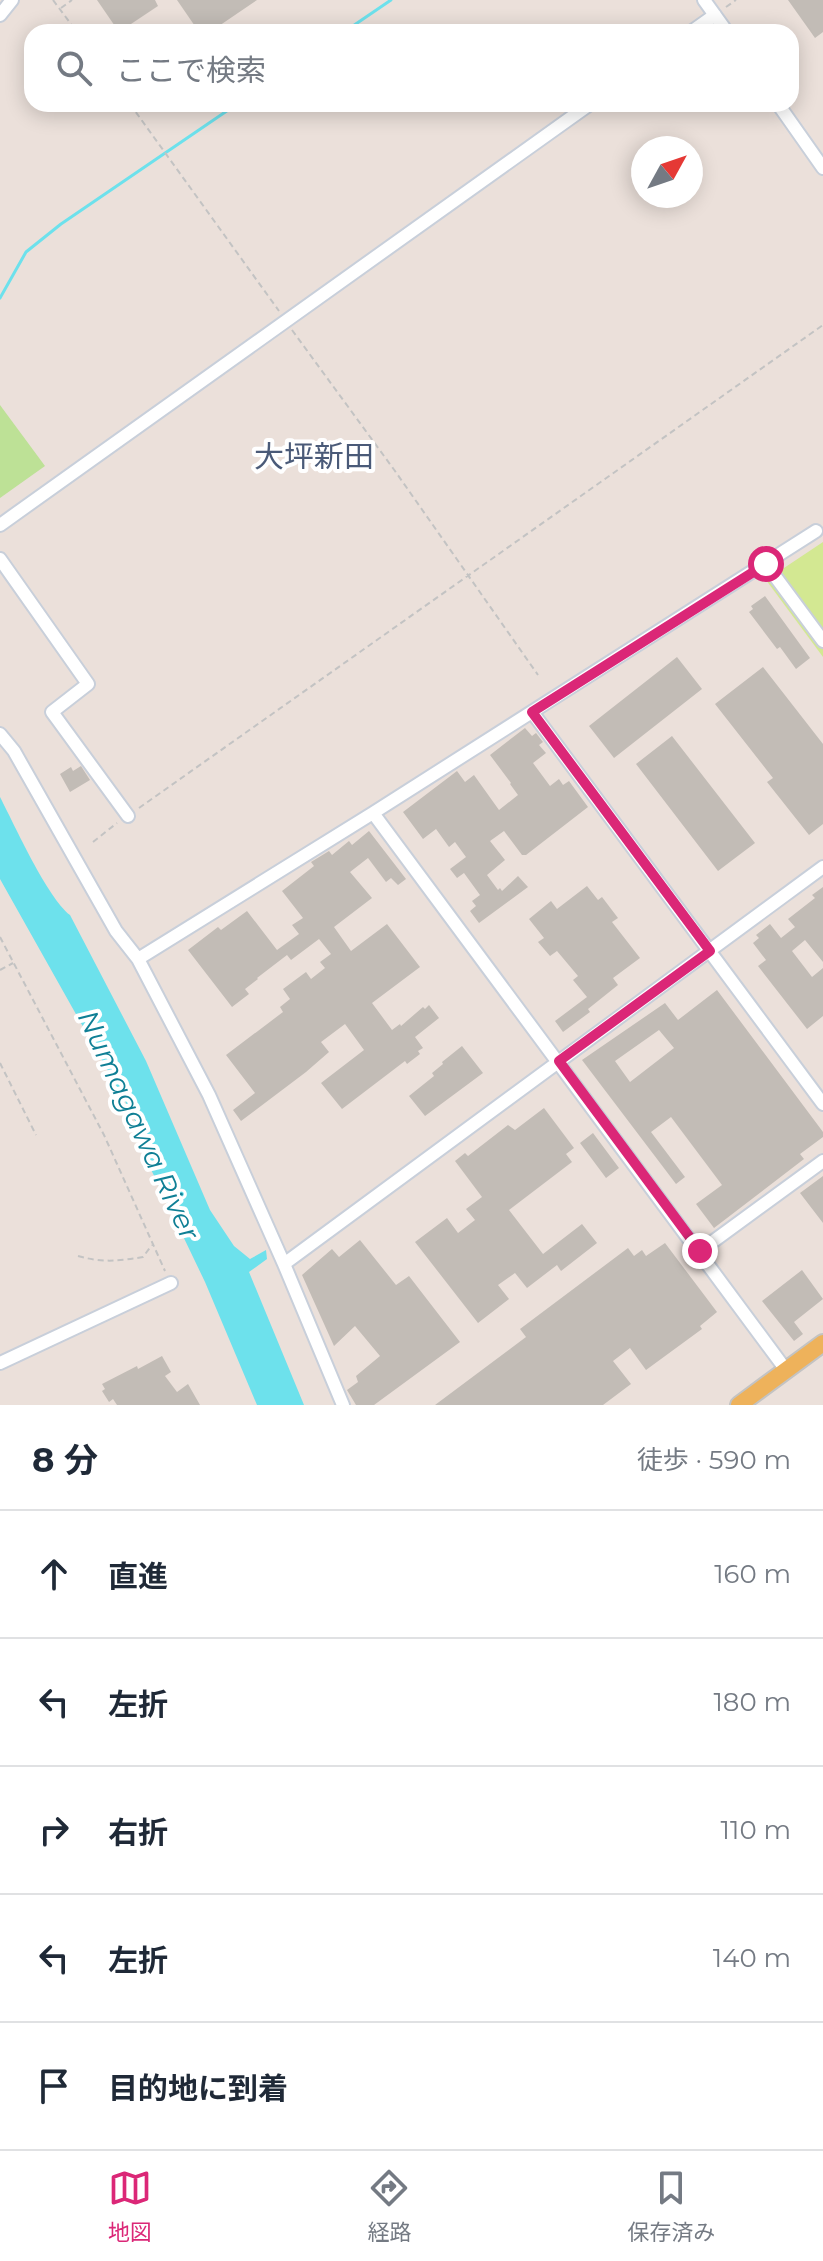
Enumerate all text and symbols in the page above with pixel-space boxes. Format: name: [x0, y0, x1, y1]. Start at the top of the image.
search box: [24, 24, 799, 112]
icon: search: [52, 46, 96, 90]
text: ここで検索: [116, 52, 266, 89]
north arrow: [631, 136, 703, 208]
district label: 大坪新田: [254, 438, 374, 475]
route start: [748, 546, 784, 582]
water label: Numagawa River: [71, 1005, 207, 1246]
route end: [682, 1233, 718, 1269]
text: 8 分: [32, 1439, 98, 1481]
text: 徒歩 · 590 m: [637, 1444, 791, 1476]
icon: ahead: [32, 1552, 76, 1596]
text: 直進: [108, 1558, 168, 1595]
text: 160 m: [714, 1558, 791, 1590]
icon: left: [32, 1680, 76, 1724]
text: 左折: [108, 1686, 168, 1723]
text: 180 m: [713, 1686, 791, 1718]
icon: right: [32, 1808, 76, 1852]
text: 右折: [108, 1814, 168, 1851]
text: 110 m: [721, 1814, 791, 1846]
icon: left: [32, 1936, 76, 1980]
text: 左折: [108, 1942, 168, 1979]
text: 140 m: [713, 1942, 791, 1974]
icon: arrive: [32, 2064, 76, 2108]
text: 目的地に到着: [108, 2070, 288, 2107]
tab: 地図: [108, 2166, 152, 2246]
tab: 経路: [367, 2166, 411, 2246]
tab: 保存済み: [627, 2166, 715, 2246]

